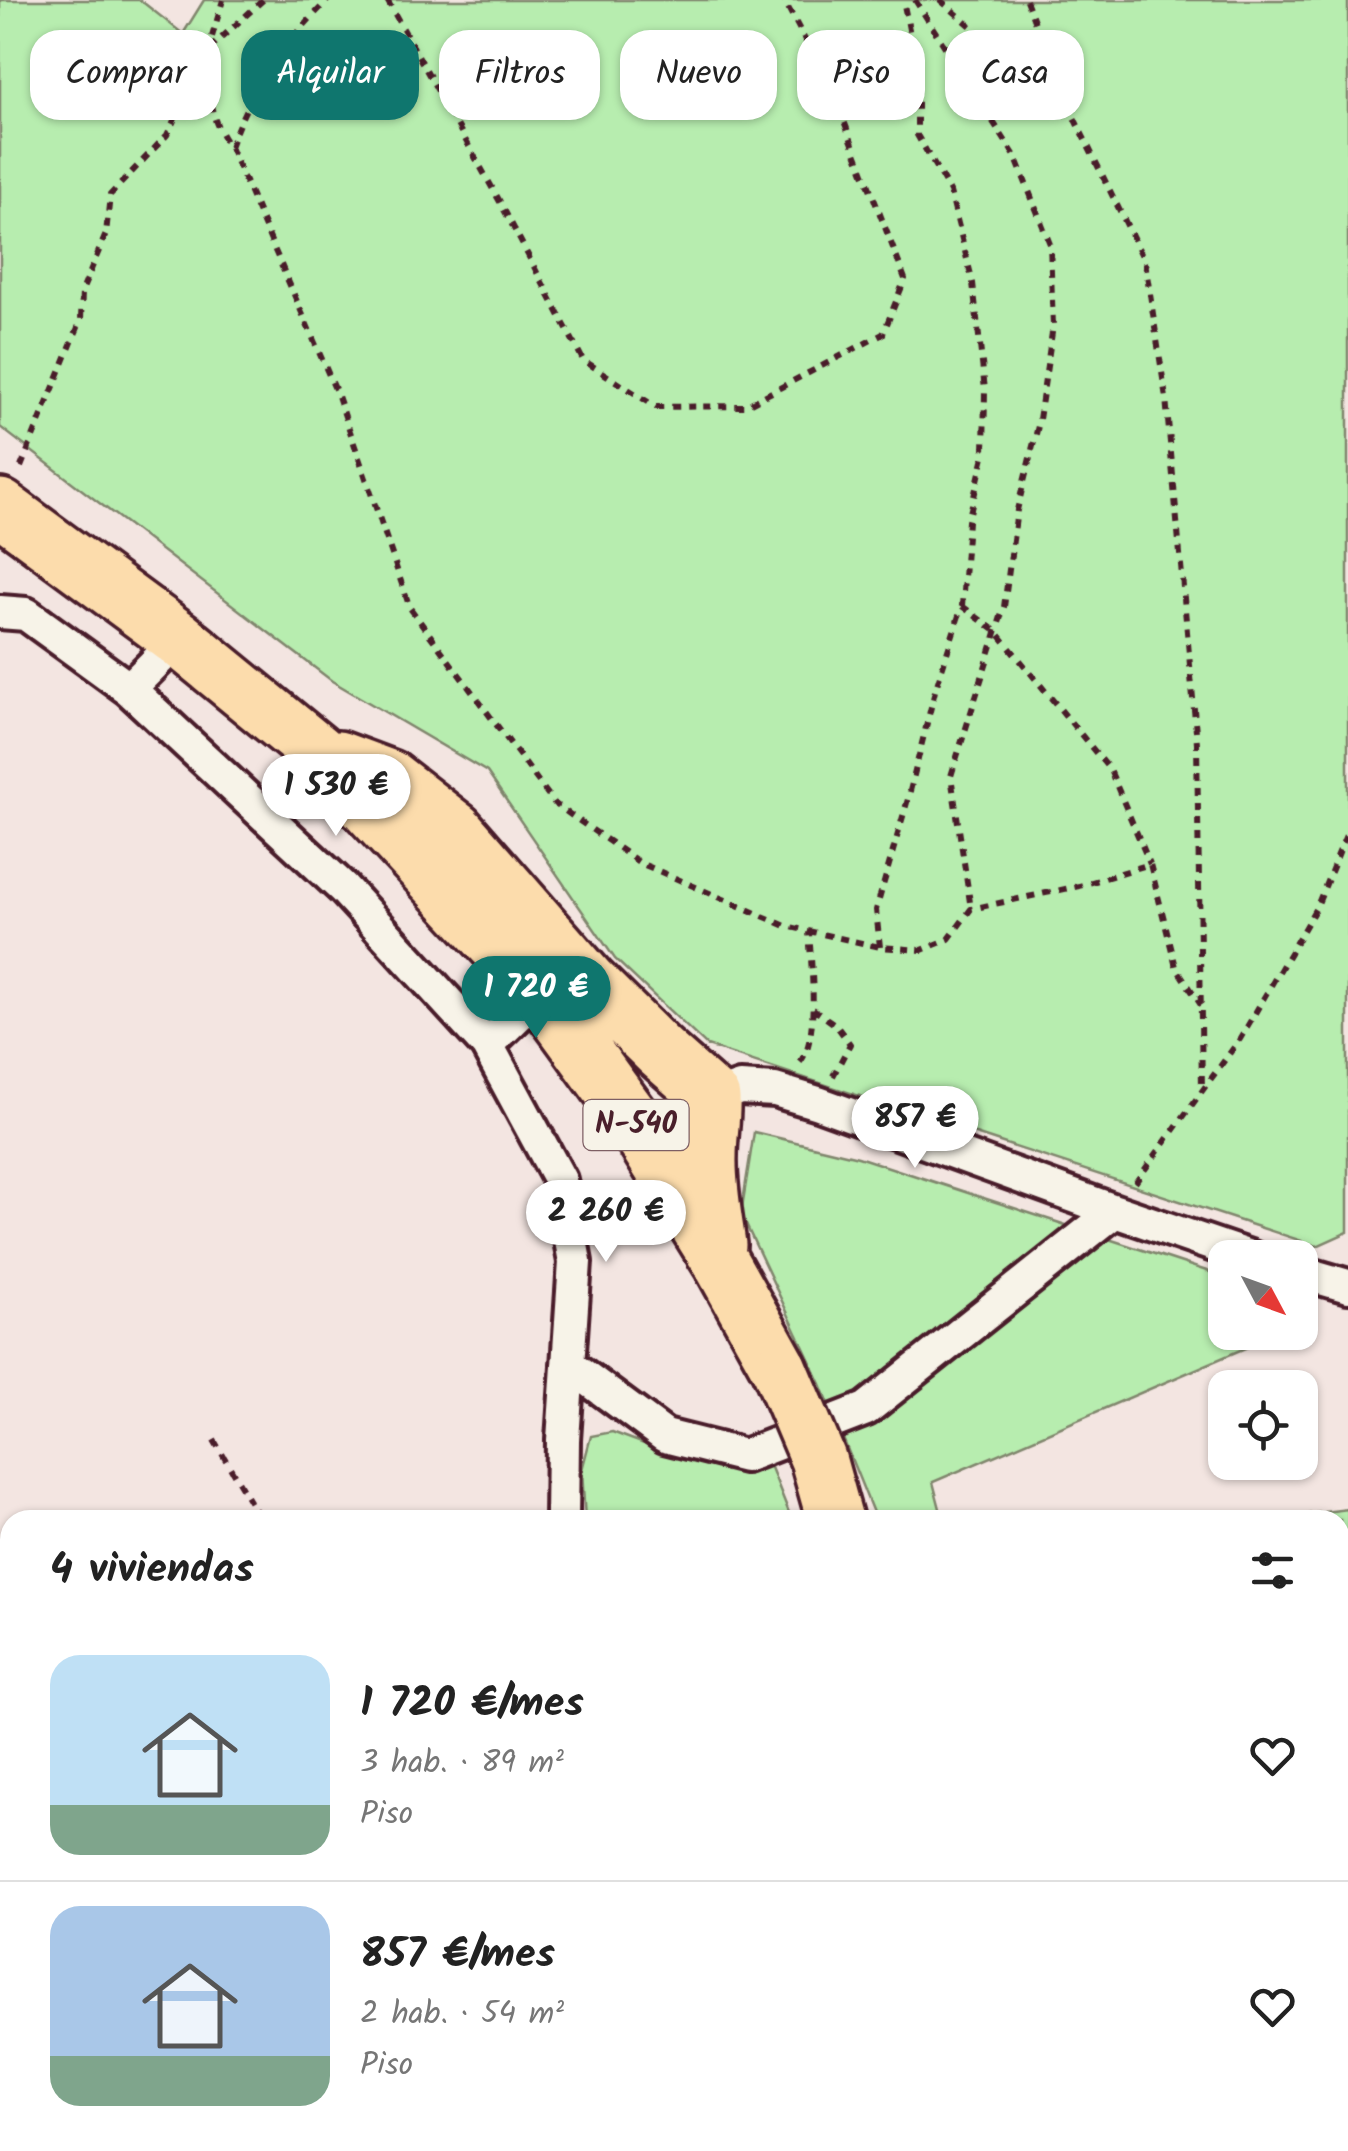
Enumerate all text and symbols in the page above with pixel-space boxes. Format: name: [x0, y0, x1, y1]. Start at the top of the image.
chip: Comprar: [30, 30, 221, 120]
chip: Alquilar: [241, 30, 419, 120]
chip: Filtros: [439, 30, 600, 120]
chip: Nuevo: [620, 30, 777, 120]
chip: Piso: [797, 30, 925, 120]
chip: Casa: [945, 30, 1084, 120]
pin: 1 530 €: [244, 754, 428, 839]
text: 1 530 €: [284, 761, 388, 812]
pin: 1 720 €: [444, 956, 628, 1041]
text: 1 720 €: [484, 963, 588, 1014]
pin: 857 €: [845, 1086, 985, 1171]
text: 857 €: [874, 1093, 956, 1144]
road number: N-540: [584, 1100, 688, 1150]
pin: 2 260 €: [514, 1180, 698, 1265]
text: 2 260 €: [548, 1187, 664, 1238]
north arrow: [1208, 1240, 1318, 1350]
map controls: [1208, 1240, 1318, 1480]
button: locate: [1208, 1370, 1318, 1480]
text: 4 viviendas: [50, 1537, 254, 1604]
icon: filters: [1245, 1543, 1300, 1598]
text: 1 720 €/mes: [360, 1671, 584, 1738]
icon: home: [130, 1695, 250, 1815]
icon: heart: [1245, 1728, 1300, 1783]
text: 3 hab. · 89 m²: [360, 1738, 564, 1789]
text: Piso: [360, 1789, 413, 1840]
text: 857 €/mes: [360, 1922, 555, 1989]
icon: home: [130, 1946, 250, 2066]
icon: heart: [1245, 1979, 1300, 2034]
text: 2 hab. · 54 m²: [360, 1989, 564, 2040]
text: Piso: [360, 2040, 413, 2091]

